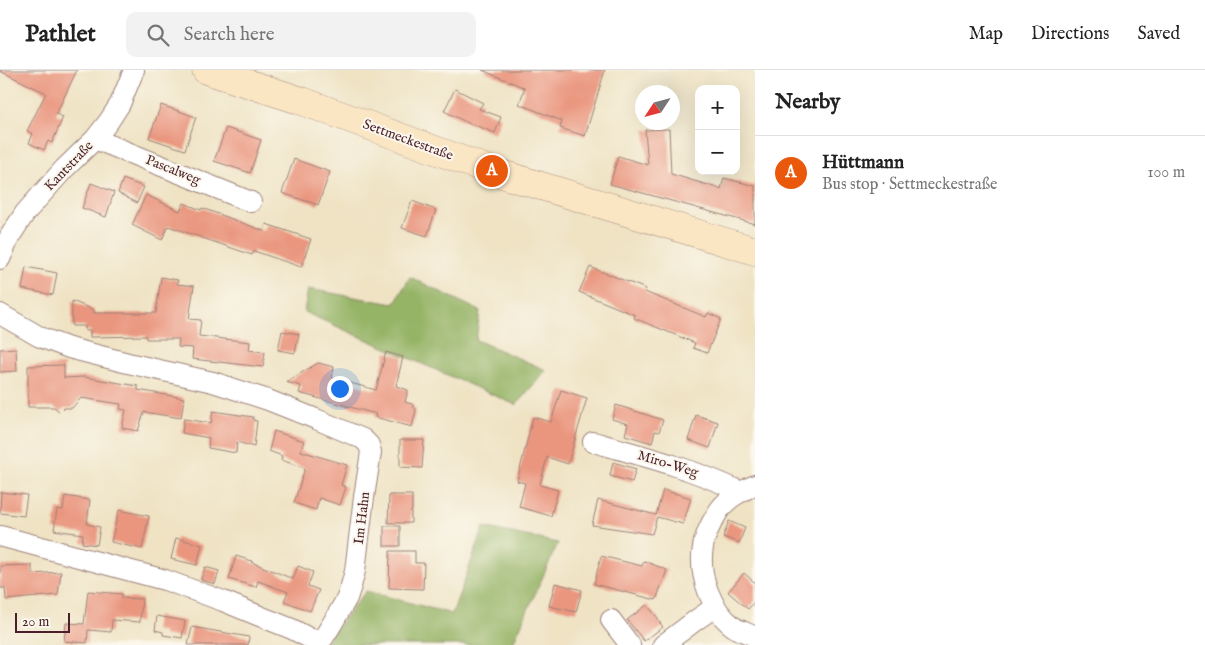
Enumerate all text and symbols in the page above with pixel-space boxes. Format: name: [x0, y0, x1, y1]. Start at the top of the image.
search box: [126, 12, 476, 57]
text: Pathlet: [25, 19, 96, 50]
icon: search: [144, 21, 172, 49]
text: Search here: [184, 23, 274, 47]
text: Map: [969, 23, 1003, 46]
text: Directions: [1031, 23, 1109, 46]
text: Saved: [1137, 23, 1180, 46]
north arrow: [635, 85, 680, 130]
map controls: [695, 85, 740, 175]
button: +: [695, 85, 740, 130]
text: Nearby: [775, 89, 840, 116]
street label: Settmeckestraße: [360, 115, 456, 165]
button: −: [695, 130, 740, 175]
street label: Kantstraße: [41, 137, 98, 195]
street label: Pascalweg: [143, 151, 204, 189]
text: Hüttmann: [822, 151, 904, 175]
pin: A: [476, 152, 508, 190]
text: A: [786, 163, 796, 183]
text: 100 m: [1148, 163, 1185, 183]
text: Bus stop · Settmeckestraße: [822, 175, 997, 195]
your location: [327, 376, 353, 402]
street label: Miro-Weg: [635, 446, 701, 482]
street label: Im Hahn: [350, 490, 374, 545]
scale bar: [15, 610, 70, 633]
text: 20 m: [22, 613, 49, 631]

